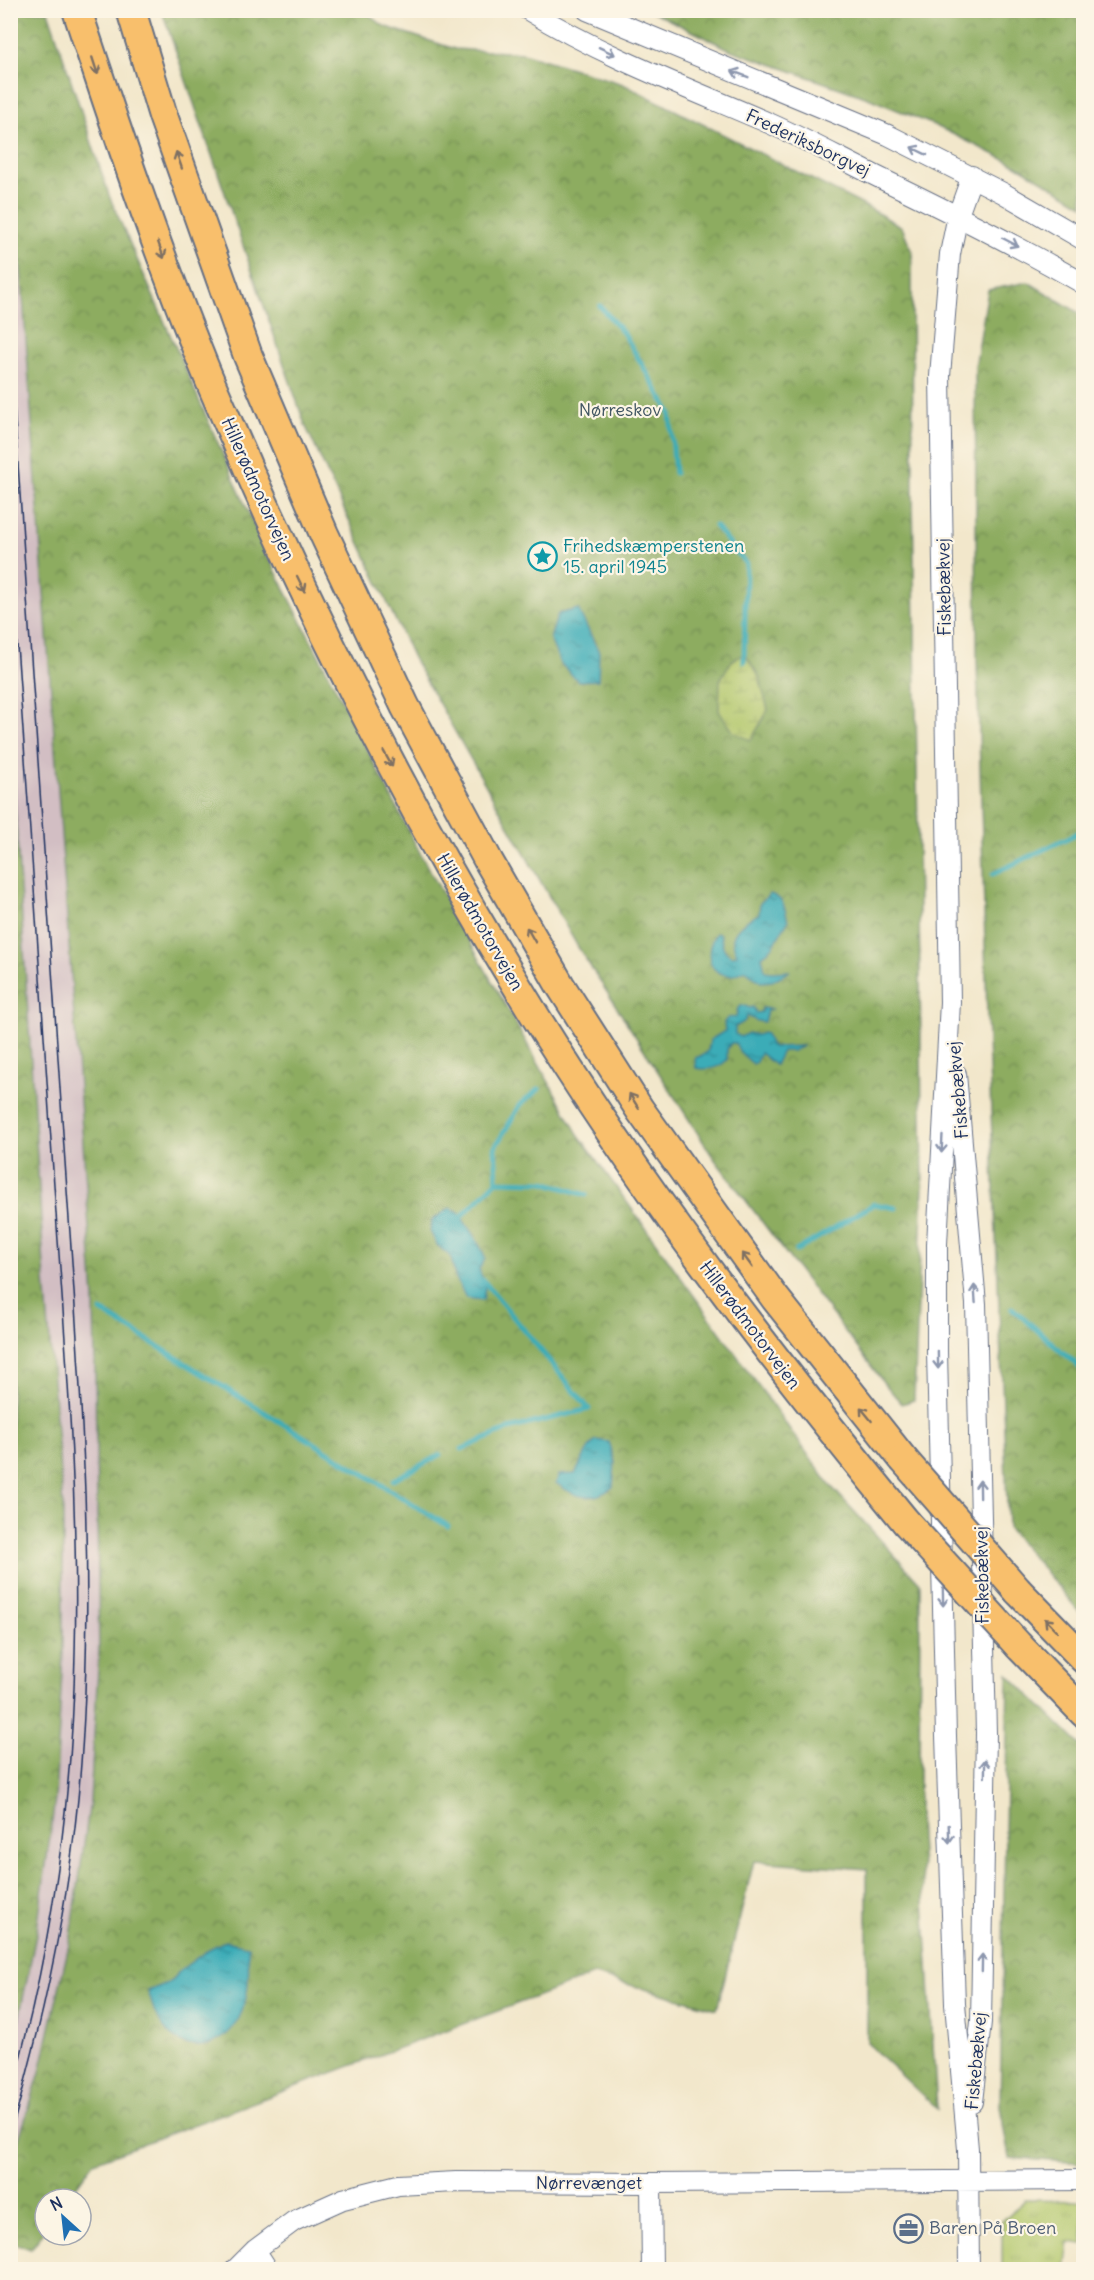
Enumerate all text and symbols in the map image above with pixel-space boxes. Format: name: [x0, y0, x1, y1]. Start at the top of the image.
one-way arrow: [597, 46, 615, 58]
one-way arrow: [90, 56, 101, 75]
one-way arrow: [731, 68, 750, 79]
street label: Frederiksborgvej: [742, 104, 874, 181]
one-way arrow: [911, 144, 929, 156]
one-way arrow: [173, 152, 184, 170]
one-way arrow: [1000, 237, 1018, 248]
one-way arrow: [156, 240, 167, 258]
park label: Nørreskov: [579, 398, 661, 421]
street label: Hillerødmotorvejen: [217, 414, 300, 564]
place label: Frihedskæmperstenen 15. april 1945: [563, 534, 744, 578]
street label: Fiskebækvej: [931, 538, 956, 636]
place icon: Frihedskæmperstenen 15. april 1945: [526, 540, 558, 572]
one-way arrow: [296, 575, 308, 593]
one-way arrow: [383, 749, 394, 767]
street label: Hillerødmotorvejen: [432, 849, 529, 994]
one-way arrow: [525, 927, 537, 944]
street label: Fiskebækvej: [942, 1040, 973, 1140]
one-way arrow: [628, 1093, 640, 1110]
one-way arrow: [937, 1134, 948, 1154]
one-way arrow: [741, 1252, 753, 1268]
street label: Hillerødmotorvejen: [695, 1256, 806, 1393]
one-way arrow: [969, 1285, 980, 1305]
one-way arrow: [932, 1350, 943, 1370]
one-way arrow: [859, 1407, 873, 1422]
one-way arrow: [974, 1480, 986, 1500]
street label: Fiskebækvej: [969, 1526, 994, 1624]
one-way arrow: [937, 1587, 949, 1607]
one-way arrow: [1043, 1617, 1058, 1632]
one-way arrow: [979, 1759, 991, 1779]
one-way arrow: [944, 1824, 955, 1844]
one-way arrow: [976, 1954, 987, 1974]
street label: Fiskebækvej: [960, 2011, 991, 2111]
street label: Nørrevænget: [536, 2171, 642, 2194]
north arrow: [33, 2187, 93, 2247]
text: N: [47, 2192, 66, 2215]
office icon: Baren På Broen: [892, 2212, 924, 2244]
place label: Baren På Broen: [929, 2216, 1056, 2239]

